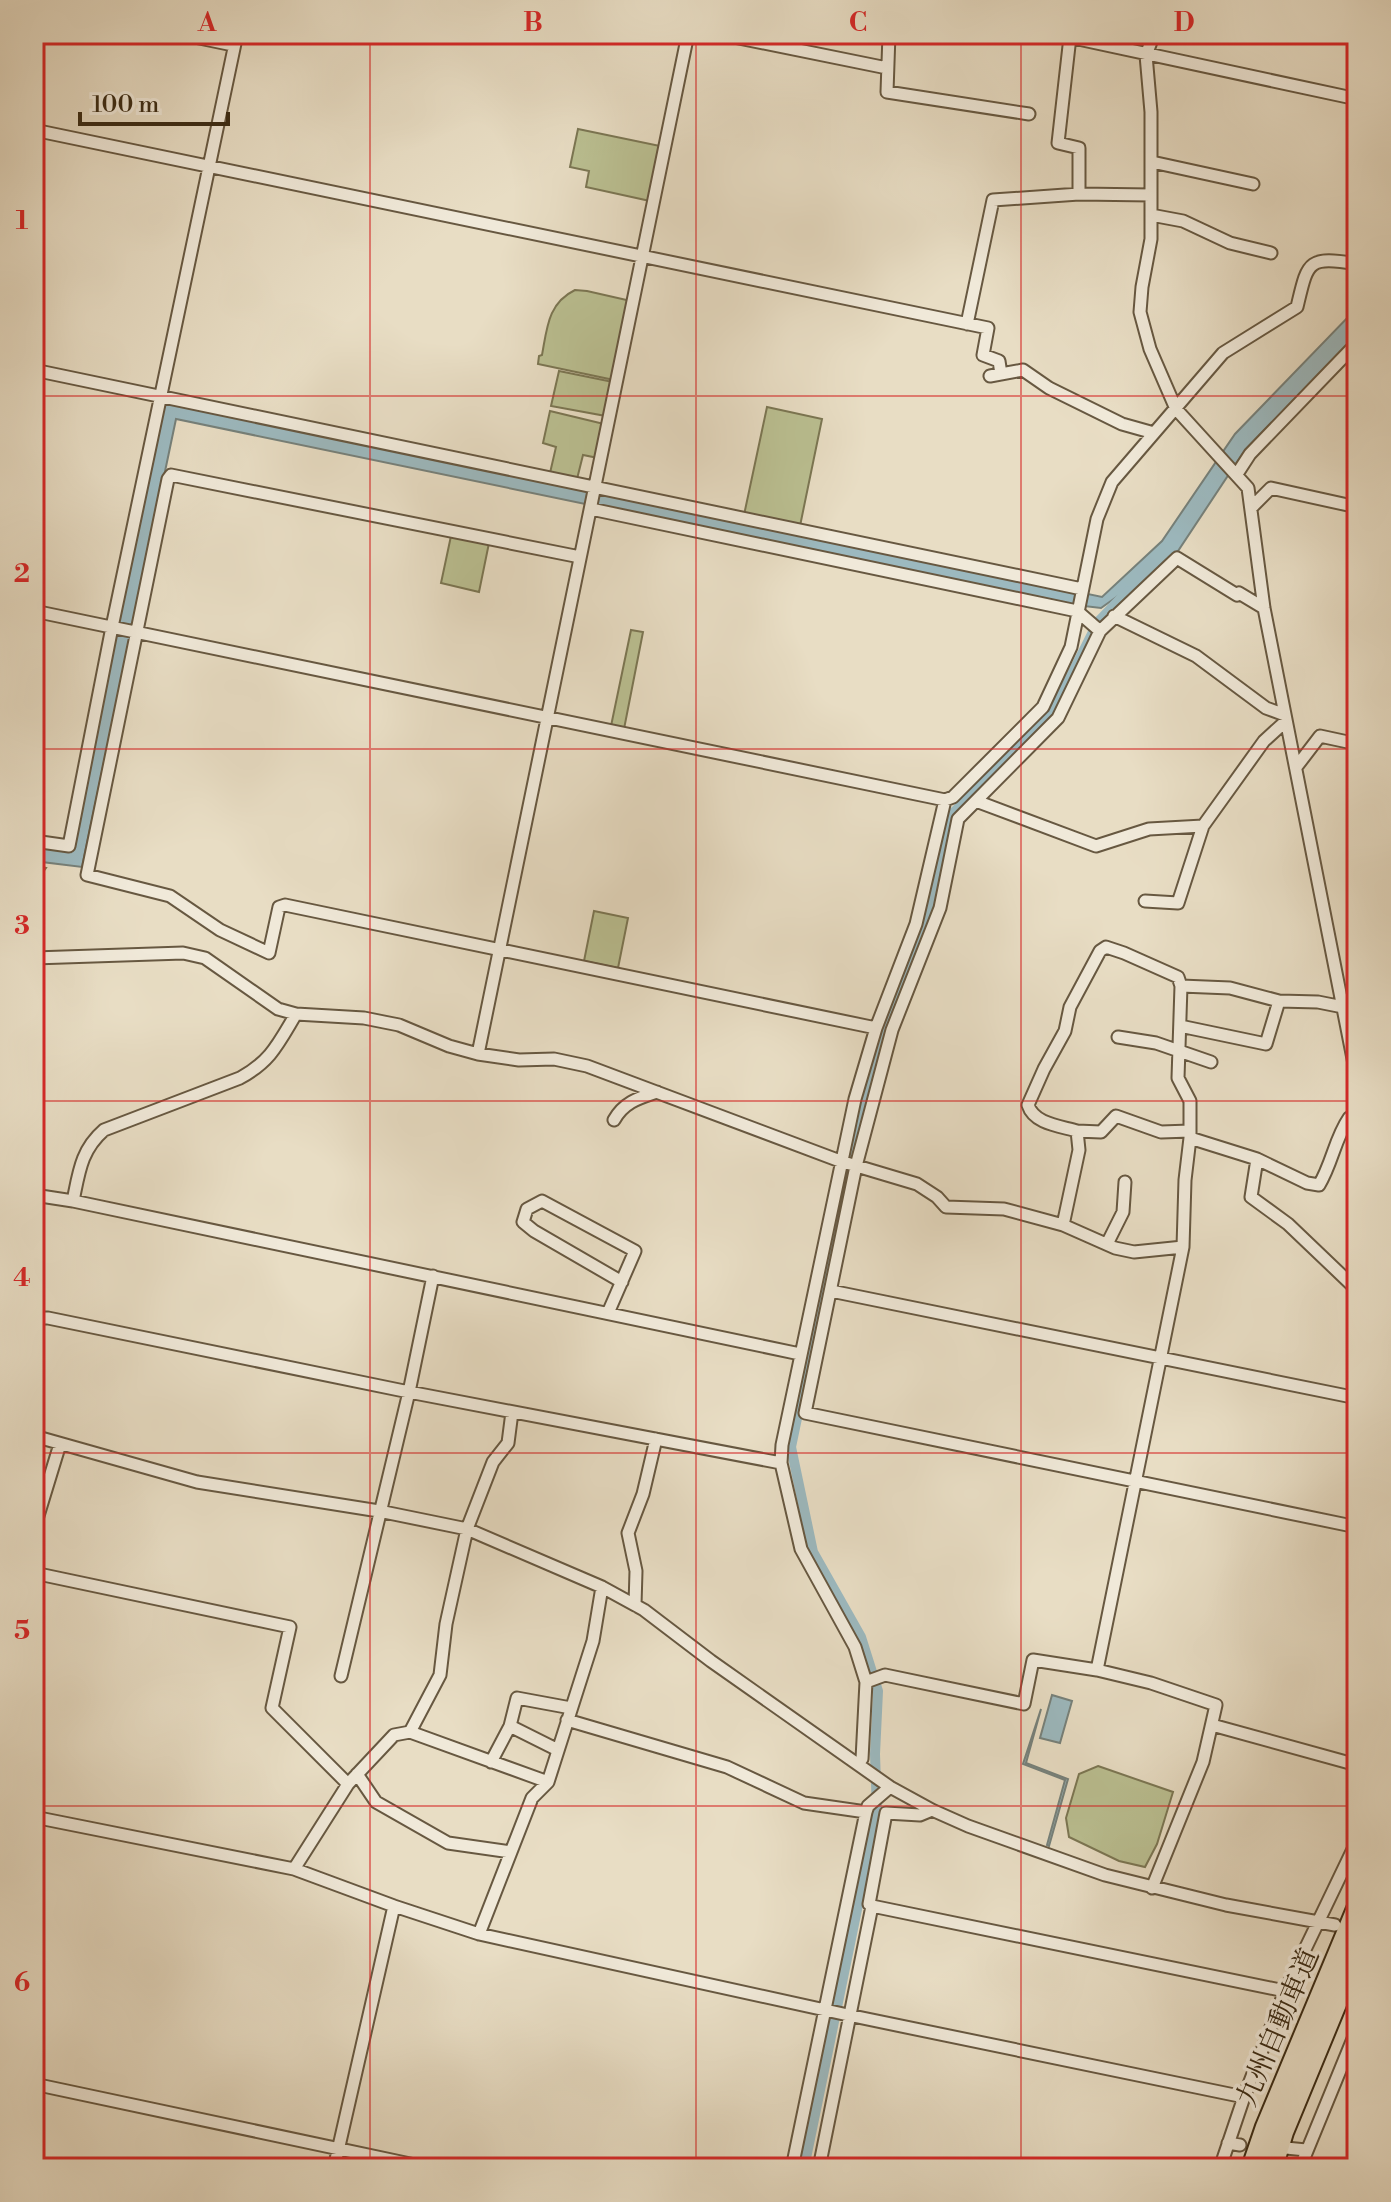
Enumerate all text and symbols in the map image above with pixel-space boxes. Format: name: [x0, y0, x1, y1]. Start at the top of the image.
text: A: [197, 7, 217, 39]
text: B: [523, 7, 543, 39]
text: C: [849, 7, 867, 39]
text: D: [1174, 7, 1194, 39]
scale bar: [80, 76, 228, 126]
text: 100 m: [92, 90, 159, 120]
text: 1: [16, 205, 29, 237]
text: 2: [14, 558, 30, 590]
text: 3: [14, 910, 30, 942]
text: 4: [13, 1262, 31, 1294]
text: 5: [14, 1615, 30, 1647]
street label: 九州自動車道: [1229, 1943, 1327, 2112]
text: 6: [14, 1967, 30, 1999]

